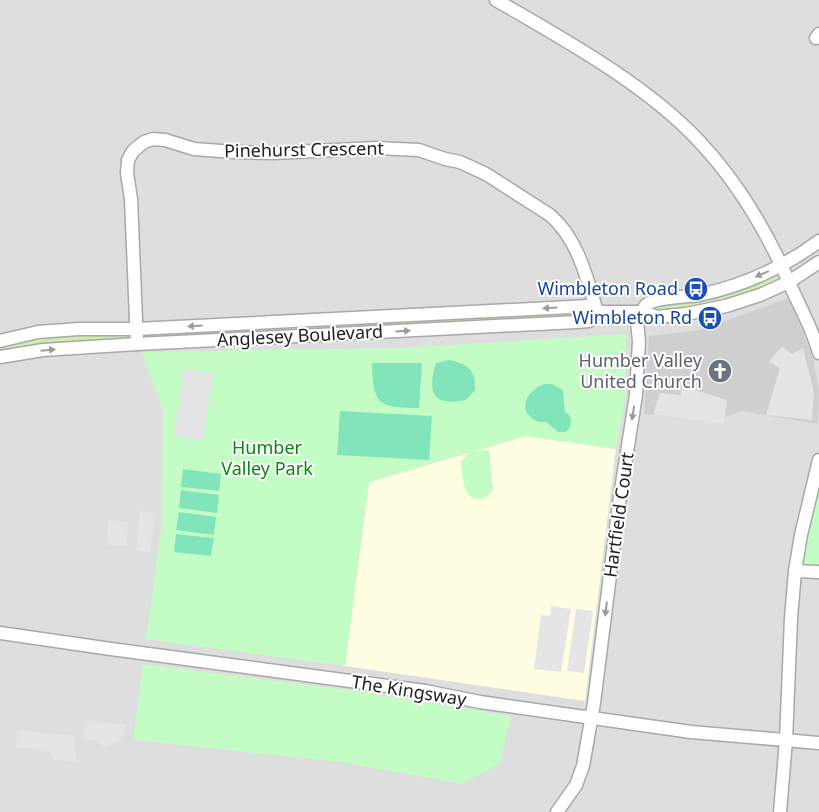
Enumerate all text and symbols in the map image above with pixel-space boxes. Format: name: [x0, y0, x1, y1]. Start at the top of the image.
street label: Pinehurst Crescent: [224, 136, 385, 162]
one-way arrow: [755, 270, 769, 278]
place label: Wimbleton Road: [537, 276, 678, 300]
bus stop icon: Wimbleton Road: [683, 276, 709, 302]
one-way arrow: [542, 304, 558, 312]
place label: Wimbleton Rd: [572, 305, 692, 329]
bus stop icon: Wimbleton Rd: [697, 305, 723, 331]
street label: Anglesey Boulevard: [216, 319, 384, 351]
one-way arrow: [187, 322, 203, 330]
one-way arrow: [395, 326, 411, 334]
one-way arrow: [40, 346, 56, 354]
place label: Humber Valley United Church: [579, 348, 703, 393]
church icon: Humber Valley United Church: [707, 358, 733, 384]
one-way arrow: [629, 406, 637, 422]
park label: Humber Valley Park: [221, 435, 313, 480]
street label: Hartfield Court: [597, 450, 639, 579]
one-way arrow: [602, 601, 610, 617]
street label: The Kingsway: [350, 669, 469, 711]

